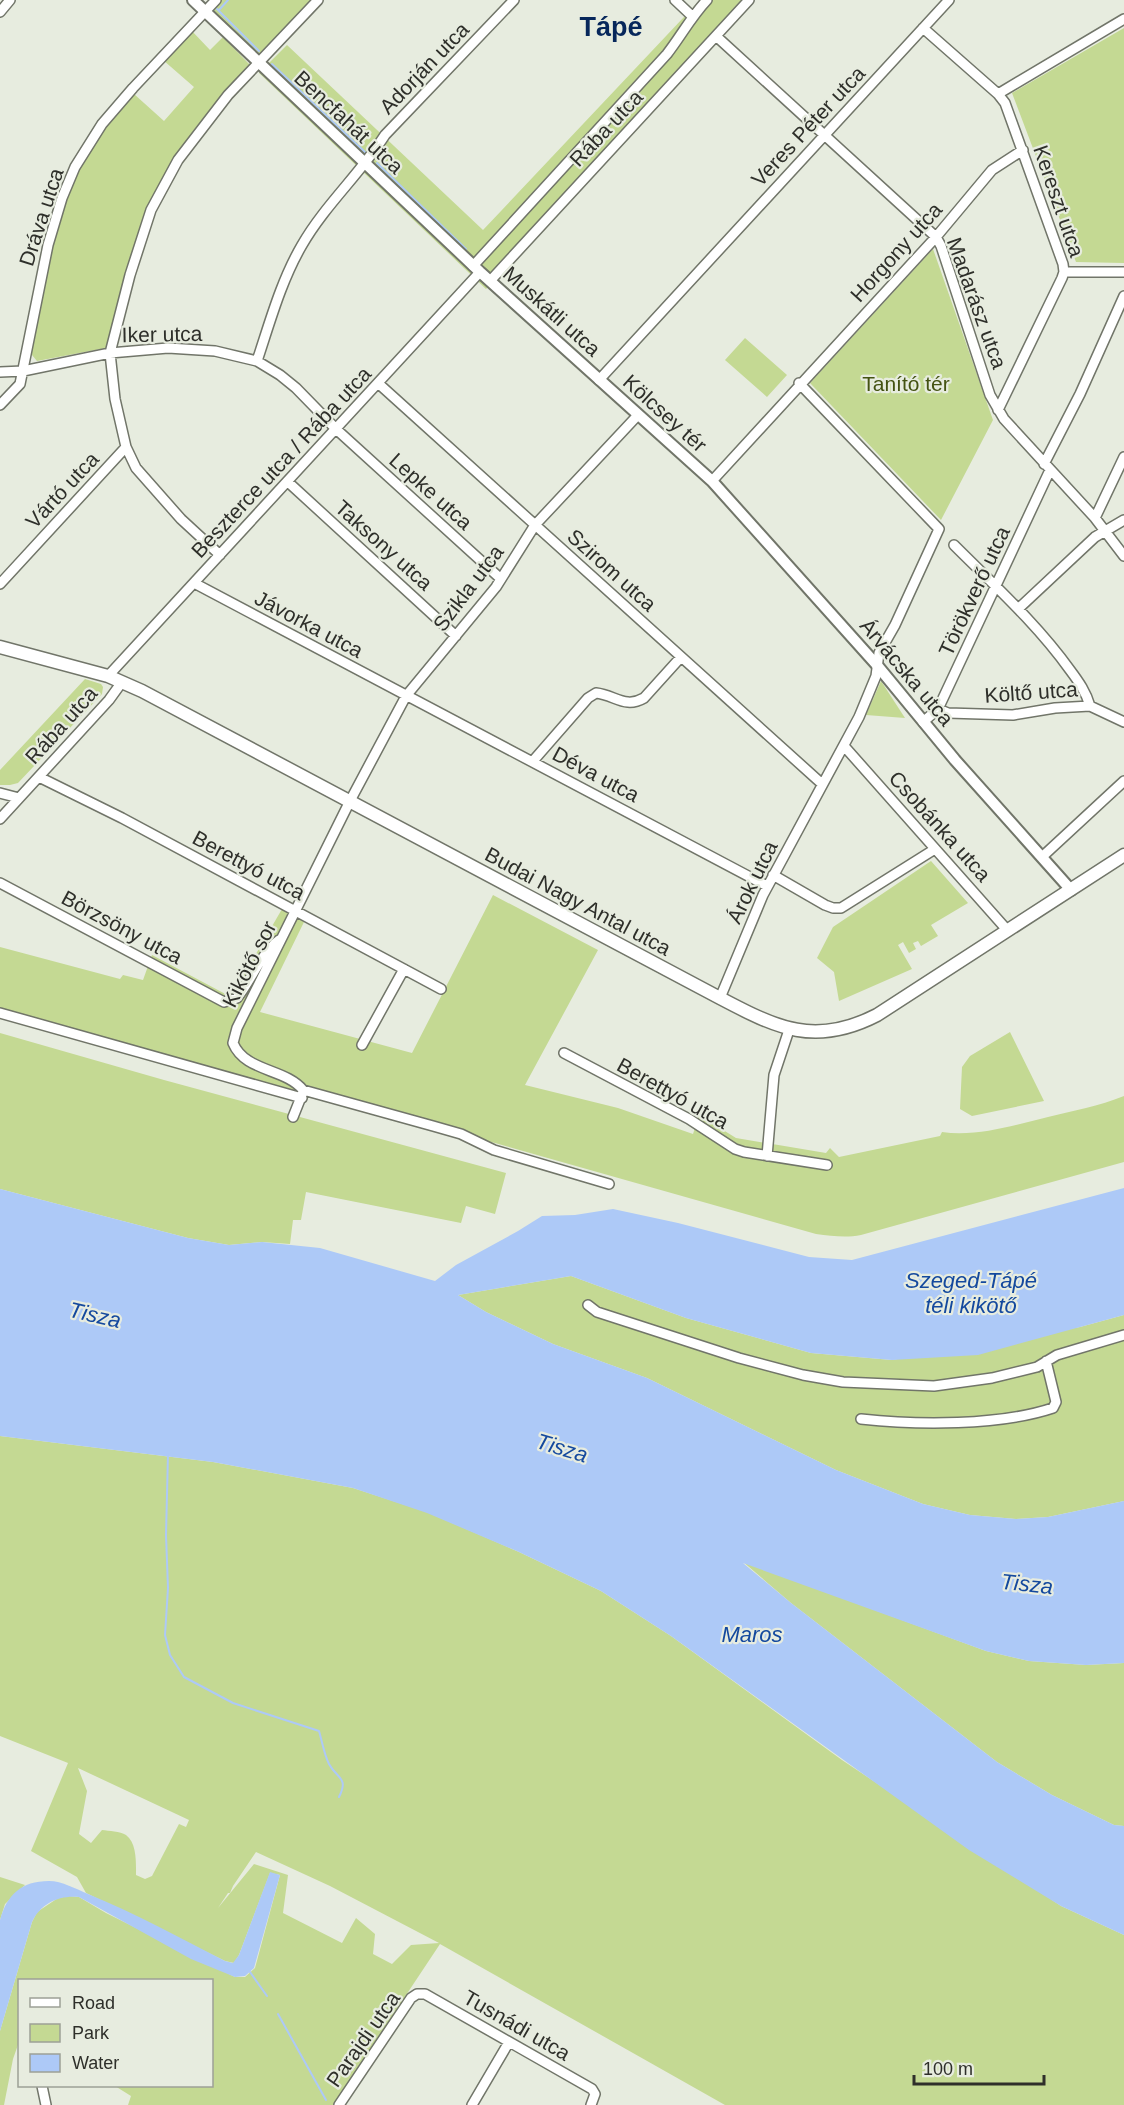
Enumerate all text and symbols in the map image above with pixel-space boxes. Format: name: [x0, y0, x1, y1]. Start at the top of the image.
district label: Tápé: [579, 12, 643, 42]
street label: Adorján utca: [375, 17, 473, 118]
street label: Veres Péter utca: [747, 61, 870, 191]
street label: Bencfahát utca: [290, 66, 408, 178]
street label: Rába utca: [565, 85, 647, 171]
street label: Kereszt utca: [1029, 142, 1089, 260]
street label: Dráva utca: [14, 165, 68, 269]
street label: Horgony utca: [846, 198, 947, 306]
street label: Madarász utca: [943, 234, 1011, 372]
street label: Muskátli utca: [499, 261, 605, 361]
street label: Iker utca: [122, 322, 203, 346]
street label: Beszterce utca / Rába utca: [187, 362, 376, 562]
street label: Kölcsey tér: [619, 370, 711, 456]
park label: Tanító tér: [862, 372, 950, 395]
street label: Vártó utca: [21, 447, 103, 533]
street label: Lepke utca: [385, 448, 477, 534]
street label: Taksony utca: [331, 495, 437, 595]
street label: Törökverő utca: [934, 522, 1014, 659]
street label: Szirom utca: [563, 524, 661, 616]
street label: Szikla utca: [428, 540, 508, 635]
street label: Jávorka utca: [251, 586, 367, 662]
street label: Árvácska utca: [856, 614, 958, 730]
street label: Költő utca: [984, 677, 1079, 707]
street label: Rába utca: [20, 681, 102, 768]
street label: Déva utca: [549, 742, 643, 806]
street label: Csobánka utca: [885, 766, 996, 886]
street label: Berettyó utca: [189, 826, 309, 904]
street label: Árok utca: [722, 837, 782, 927]
street label: Budai Nagy Antal utca: [481, 842, 675, 960]
street label: Börzsöny utca: [58, 886, 186, 969]
street label: Kikötő sor: [218, 917, 280, 1011]
street label: Berettyó utca: [613, 1053, 733, 1133]
water label: Szeged-Tápé téli kikötő: [905, 1268, 1037, 1318]
water label: Tisza: [67, 1297, 123, 1333]
water label: Tisza: [533, 1428, 591, 1468]
water label: Tisza: [1000, 1569, 1054, 1599]
water label: Maros: [721, 1622, 783, 1647]
legend: [18, 1979, 213, 2087]
street label: Tusnádi utca: [460, 1985, 575, 2065]
street label: Parajdi utca: [322, 1987, 404, 2091]
text: Road: [72, 1993, 115, 2013]
text: Park: [72, 2023, 110, 2043]
scale bar: [914, 2048, 1044, 2086]
text: Water: [72, 2053, 119, 2073]
text: 100 m: [923, 2059, 973, 2079]

